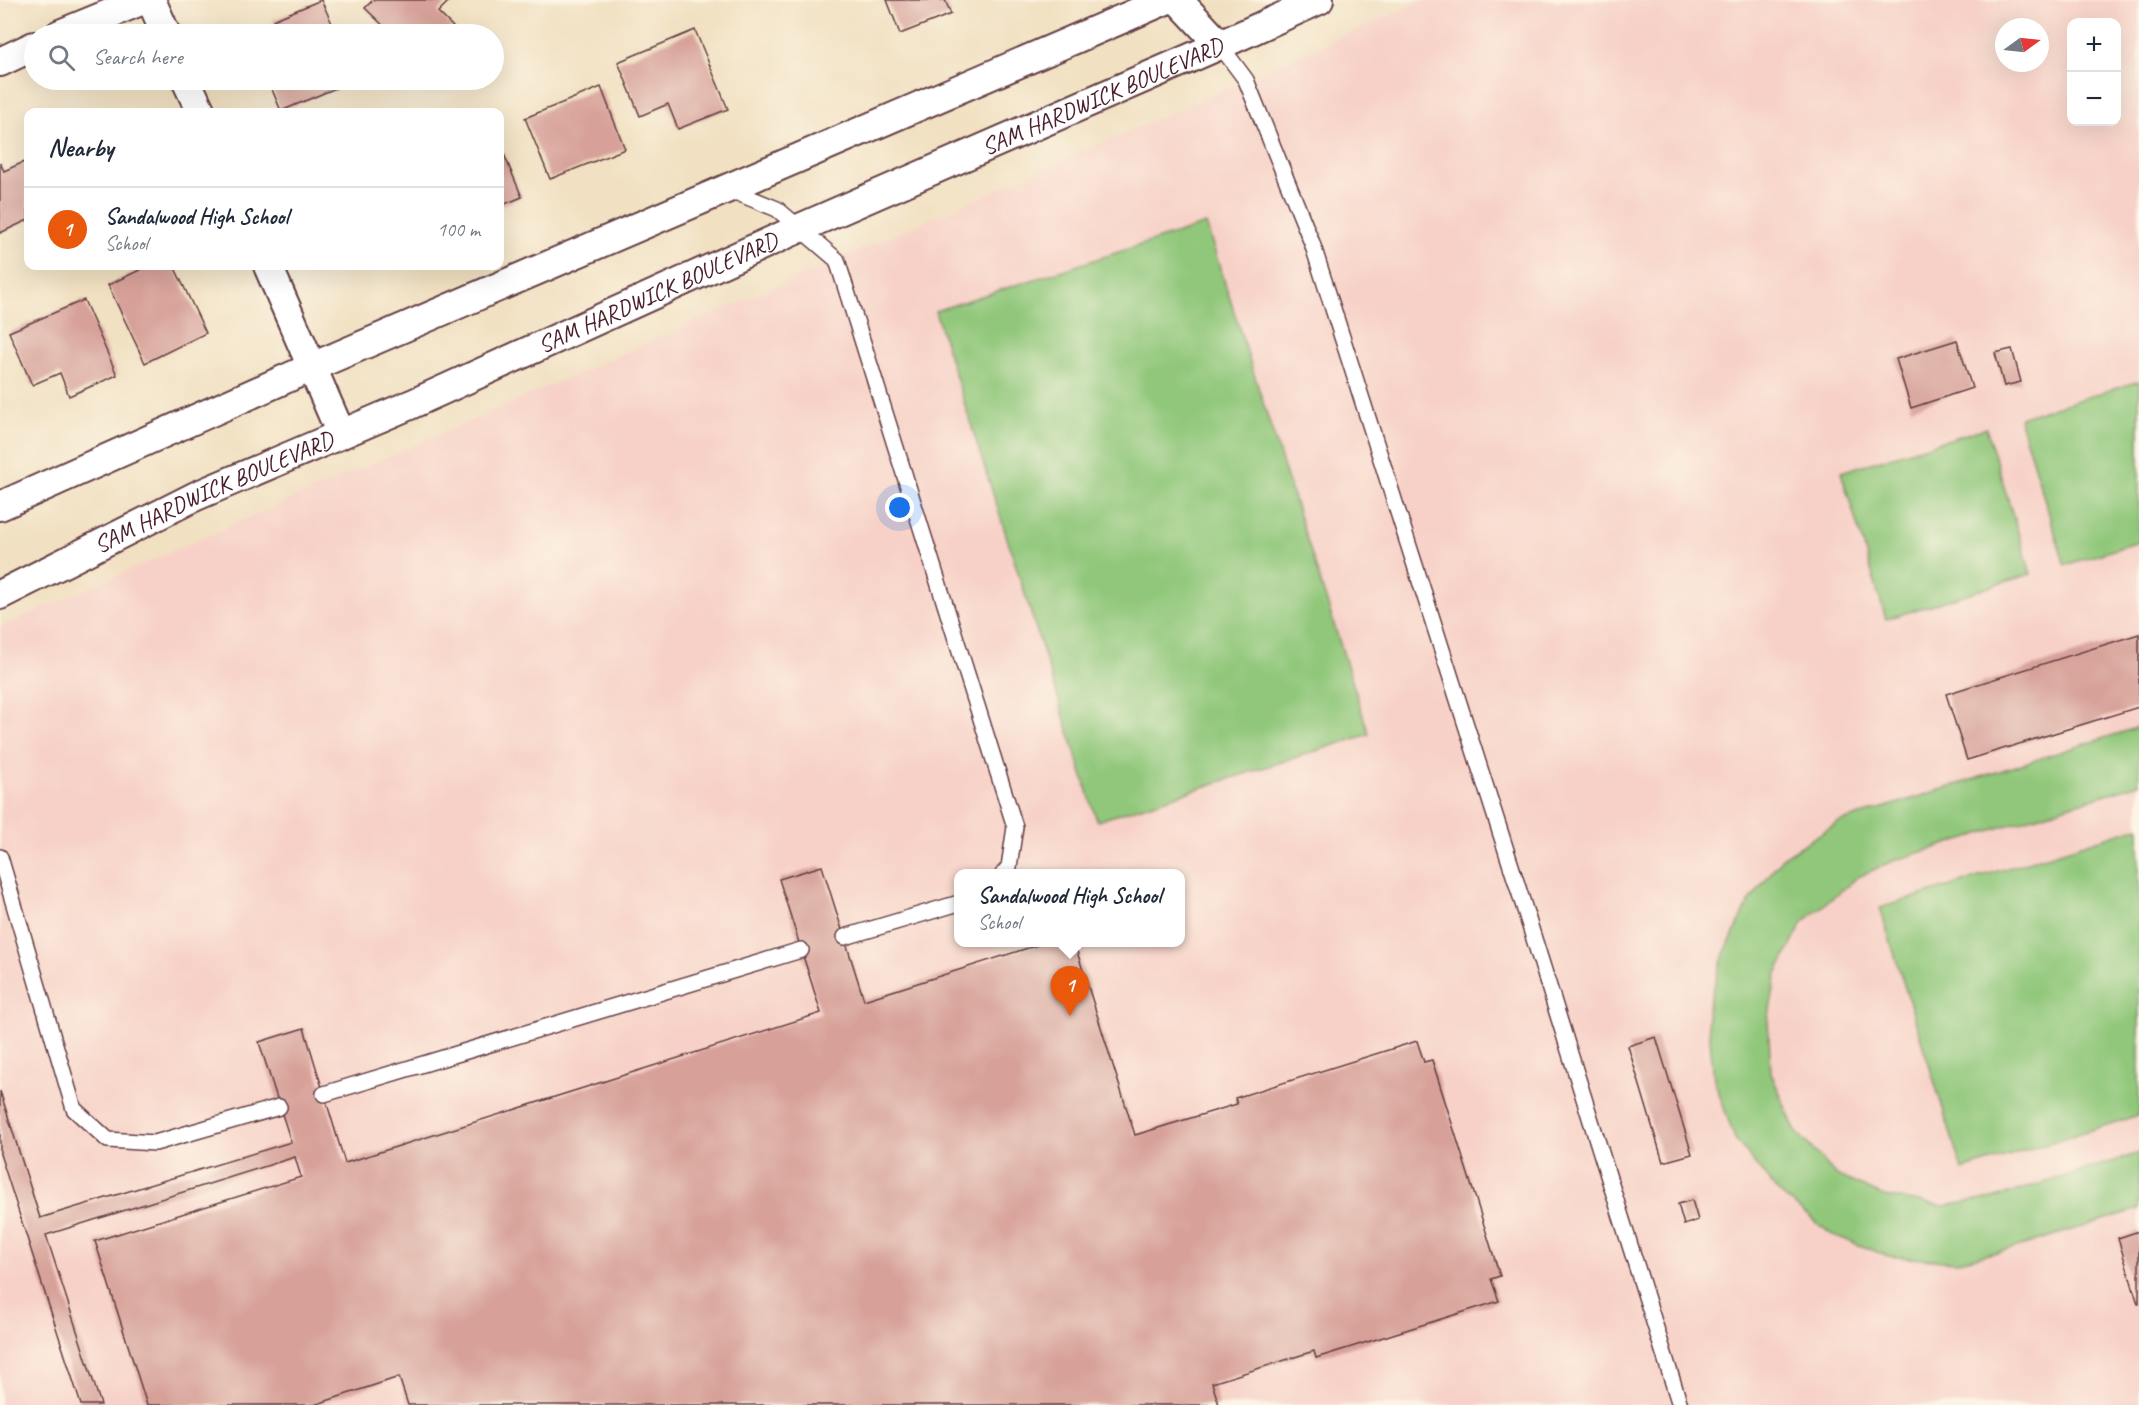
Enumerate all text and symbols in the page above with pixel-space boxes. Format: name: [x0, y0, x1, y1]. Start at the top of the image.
north arrow: [1995, 18, 2049, 72]
map controls: [2067, 18, 2121, 126]
button: +: [2067, 18, 2121, 72]
search box: [24, 24, 504, 90]
street label: SAM HARDWICK BOULEVARD: [977, 30, 1229, 162]
icon: search: [45, 41, 78, 74]
text: Search here: [93, 43, 183, 71]
button: −: [2067, 72, 2121, 126]
text: Nearby: [48, 131, 113, 164]
text: Sandalwood High School: [105, 203, 288, 231]
text: 1: [63, 217, 72, 242]
text: 100 m: [437, 217, 480, 242]
street label: SAM HARDWICK BOULEVARD: [533, 224, 784, 360]
text: School: [105, 231, 148, 256]
street label: SAM HARDWICK BOULEVARD: [89, 424, 339, 560]
your location: [885, 493, 914, 522]
popup: [954, 869, 1185, 947]
text: Sandalwood High School: [978, 882, 1161, 910]
text: School: [978, 910, 1021, 935]
pin: 1: [1050, 966, 1090, 1016]

